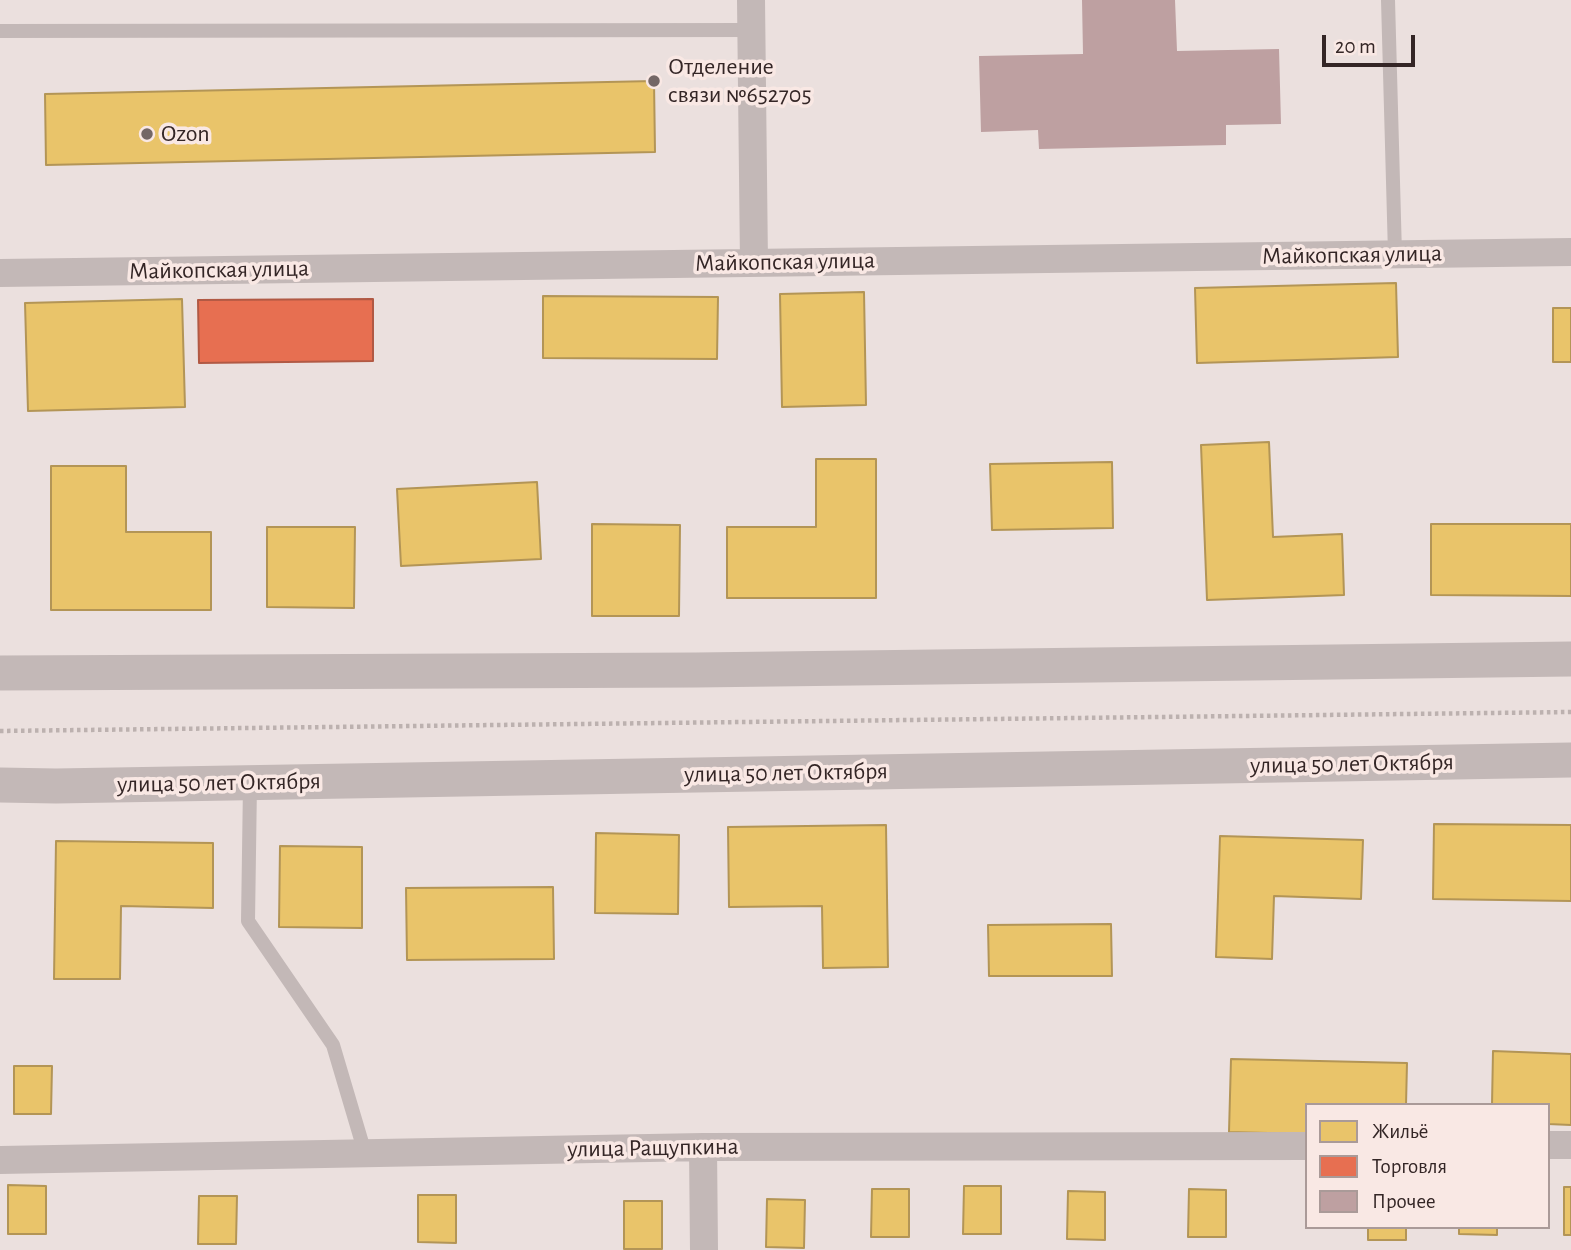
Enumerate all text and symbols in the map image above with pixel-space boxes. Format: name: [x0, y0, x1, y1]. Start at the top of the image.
scale bar: [1326, 21, 1419, 65]
text: 20 m: [1335, 36, 1376, 57]
place label: Отделение связи №652705: [668, 53, 811, 109]
marker: Отделение связи №652705: [646, 73, 662, 89]
place label: Ozon: [161, 120, 210, 148]
marker: Ozon: [139, 126, 155, 142]
street label: Майкопская улица: [1262, 239, 1442, 271]
street label: Майкопская улица: [695, 246, 875, 278]
street label: Майкопская улица: [129, 254, 309, 286]
street label: улица 50 лет Октября: [1250, 748, 1454, 780]
street label: улица 50 лет Октября: [684, 757, 888, 789]
street label: улица 50 лет Октября: [117, 767, 321, 799]
legend: [1305, 1103, 1550, 1229]
text: Жильё: [1372, 1121, 1428, 1142]
street label: улица Ращупкина: [567, 1132, 739, 1164]
text: Торговля: [1372, 1156, 1447, 1177]
text: Прочее: [1372, 1191, 1436, 1212]

